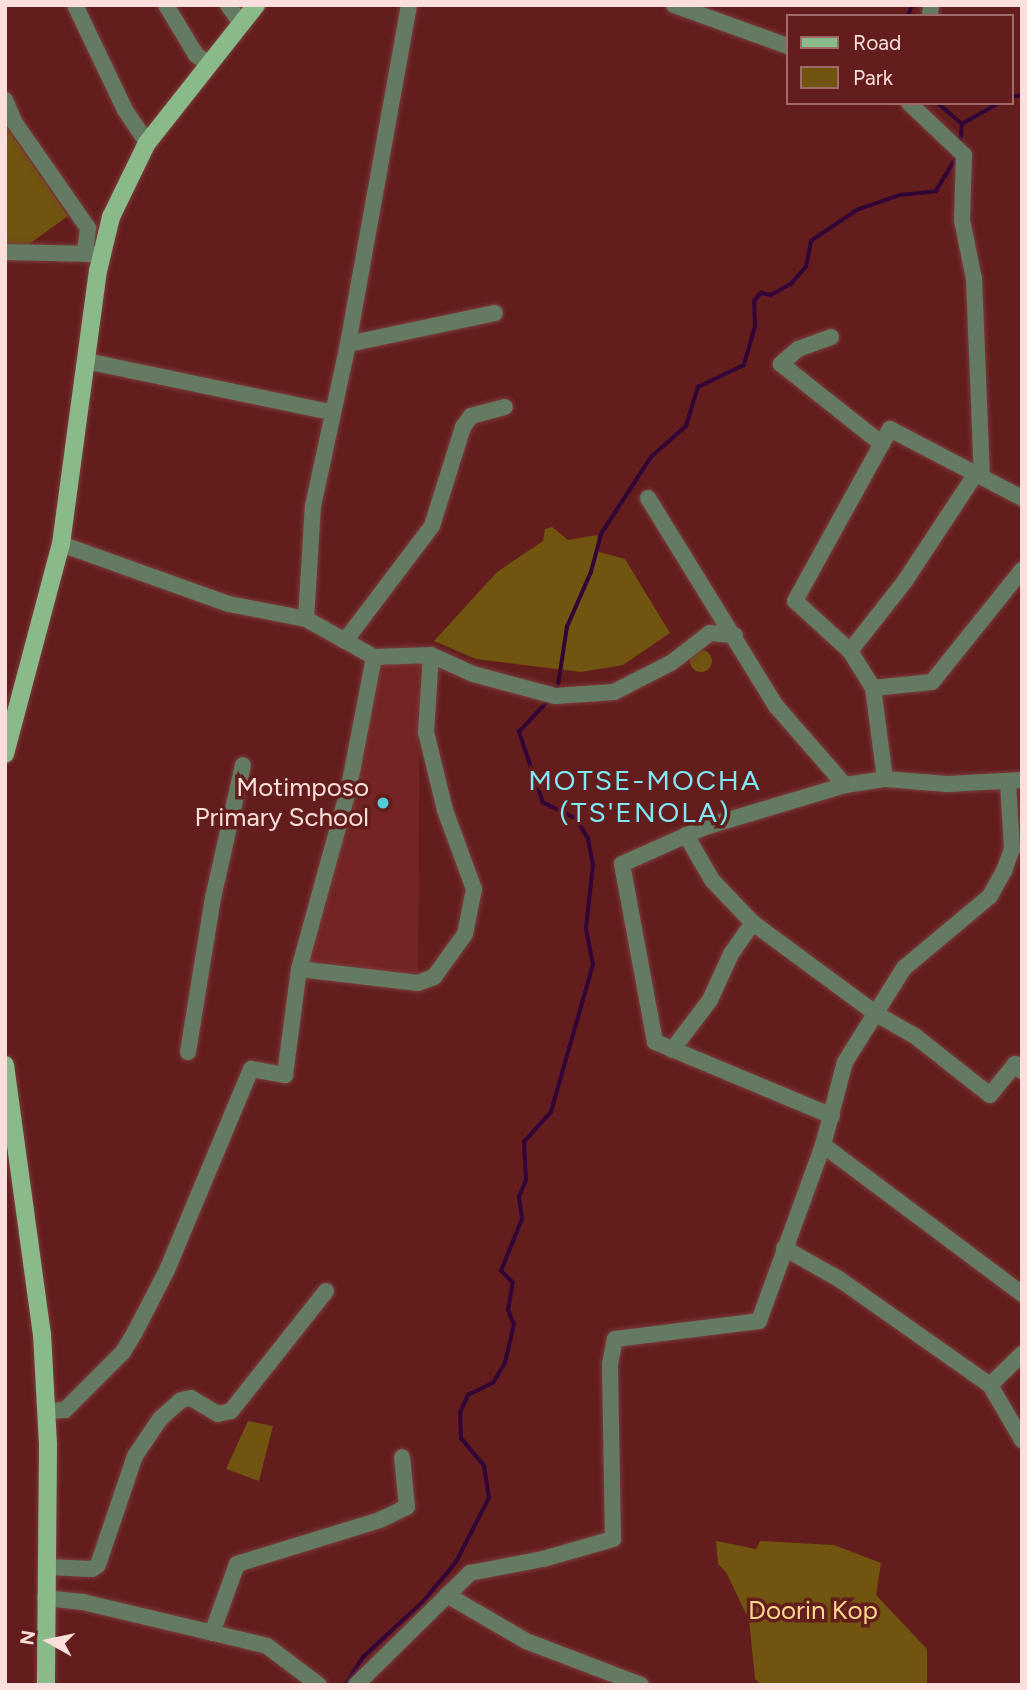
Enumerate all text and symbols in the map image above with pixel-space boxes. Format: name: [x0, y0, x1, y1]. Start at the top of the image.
legend: [786, 14, 1013, 105]
text: Road: [853, 30, 901, 55]
text: Park: [853, 65, 893, 90]
district label: MOTSE-MOCHA (TS'ENOLA): [530, 763, 760, 829]
place label: Motimposo Primary School: [195, 772, 369, 834]
marker: Motimposo Primary School: [375, 795, 391, 811]
park label: Doorin Kop: [748, 1595, 878, 1627]
north arrow: [14, 1606, 84, 1676]
text: N: [15, 1629, 40, 1647]

